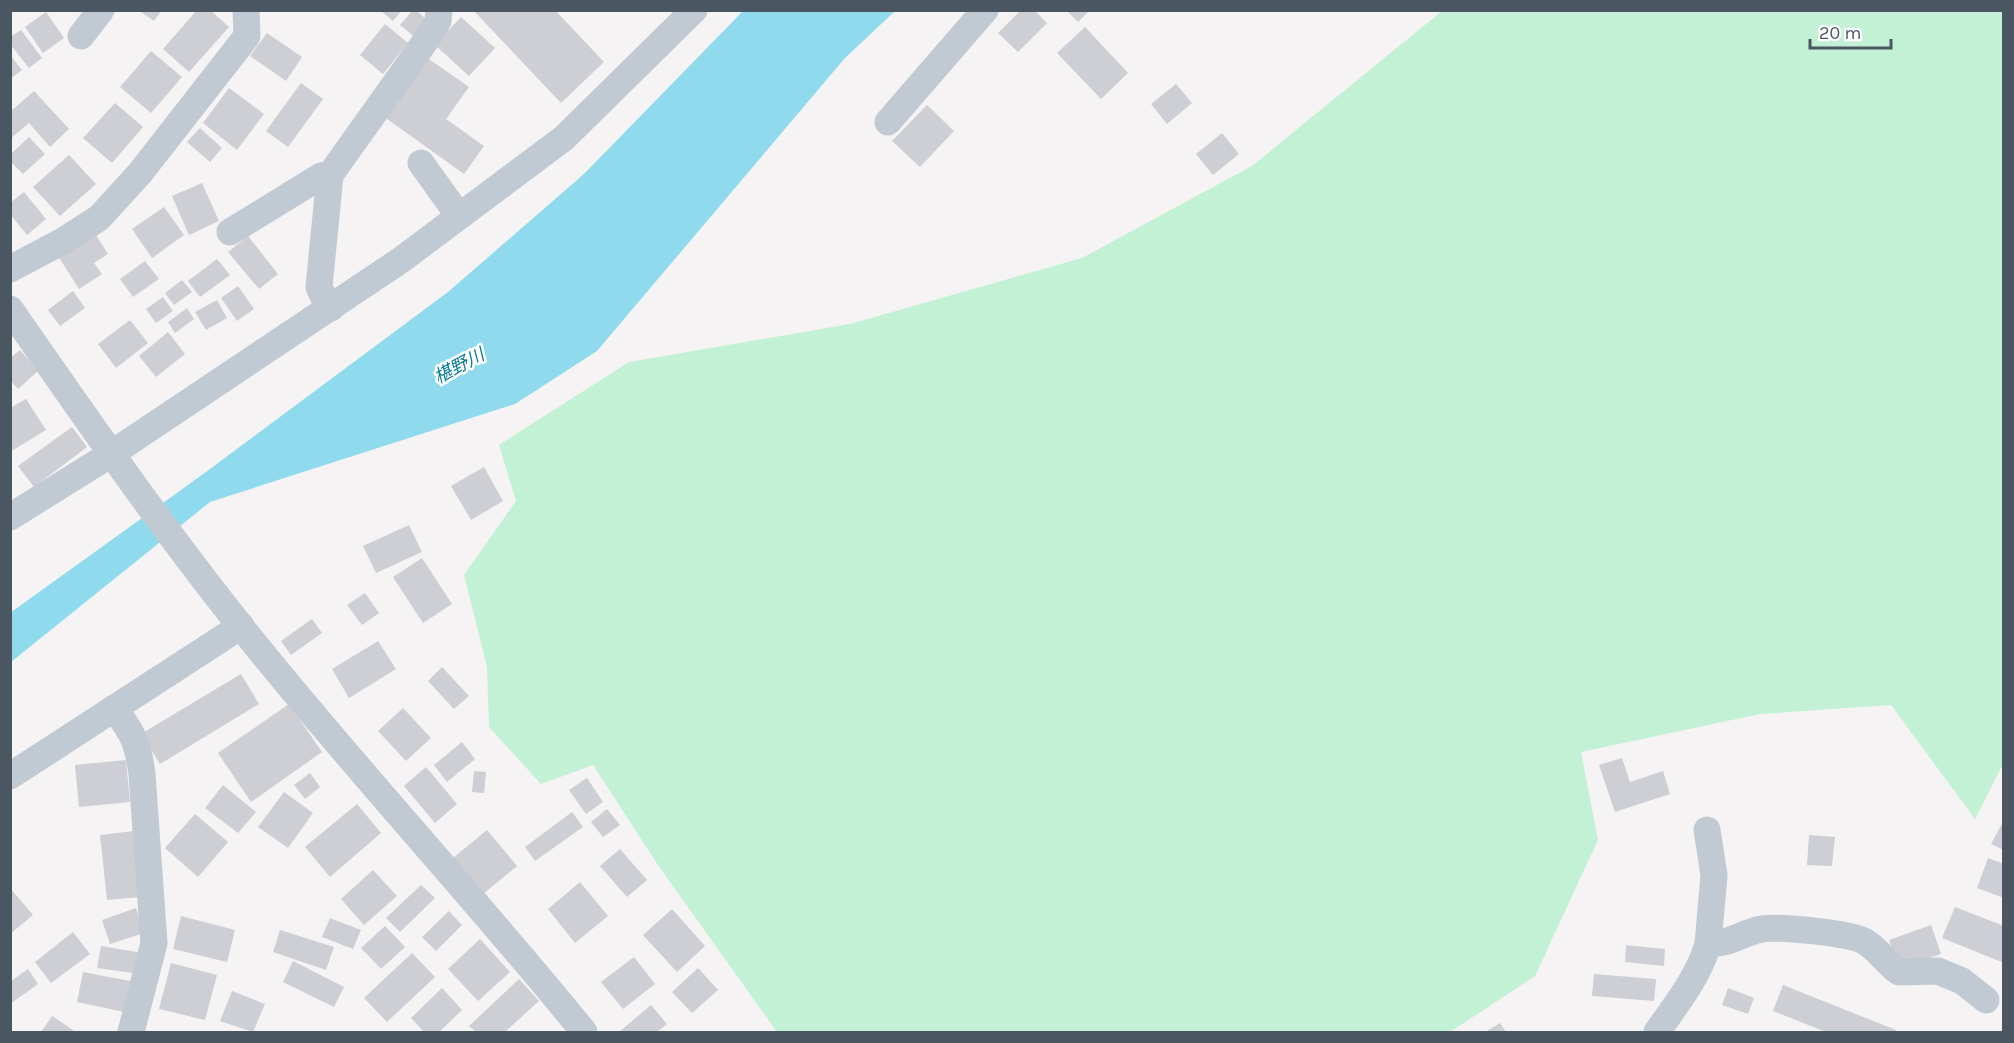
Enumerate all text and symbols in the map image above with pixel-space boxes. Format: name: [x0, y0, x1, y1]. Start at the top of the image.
scale bar: [1810, 12, 1891, 50]
text: 20 m: [1819, 22, 1861, 44]
water label: 椹野川: [430, 343, 490, 388]

